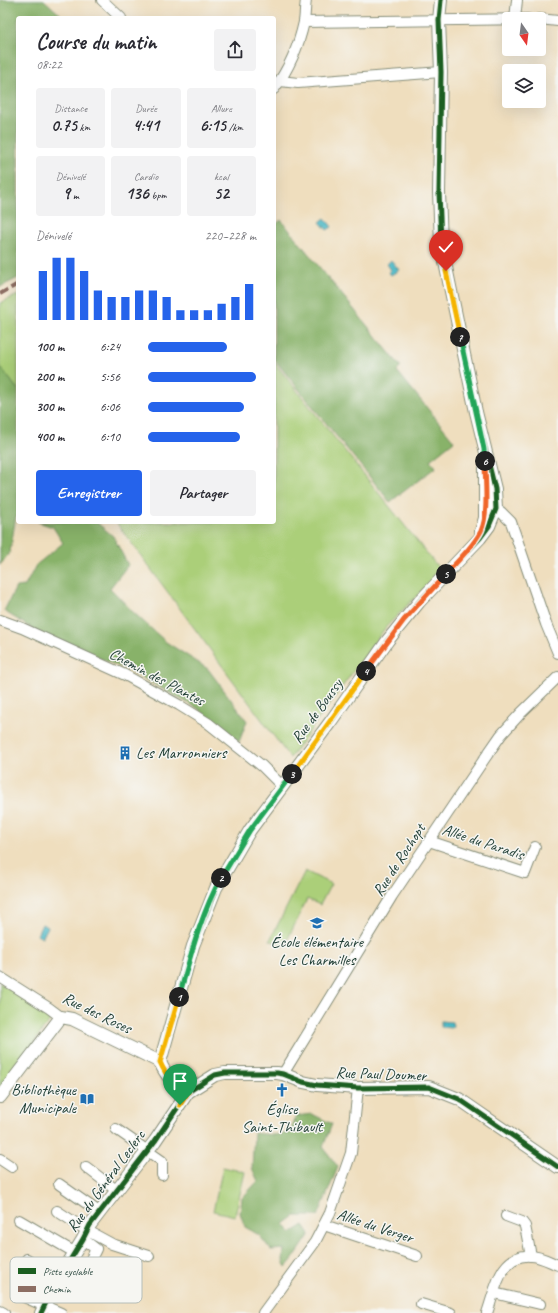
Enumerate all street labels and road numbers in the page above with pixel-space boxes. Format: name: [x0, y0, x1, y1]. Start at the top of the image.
street label: Chemin des Plantes: [106, 643, 209, 711]
street label: Rue de Boussy: [287, 674, 348, 747]
street label: Rue de Rochopt: [368, 819, 431, 900]
street label: Allée du Paradis: [440, 819, 528, 865]
street label: Rue des Roses: [59, 988, 136, 1039]
street label: Rue Paul Doumer: [335, 1062, 428, 1086]
street label: Rue du Général Leclerc: [62, 1125, 150, 1236]
street label: Allée du Verger: [334, 1204, 418, 1248]

